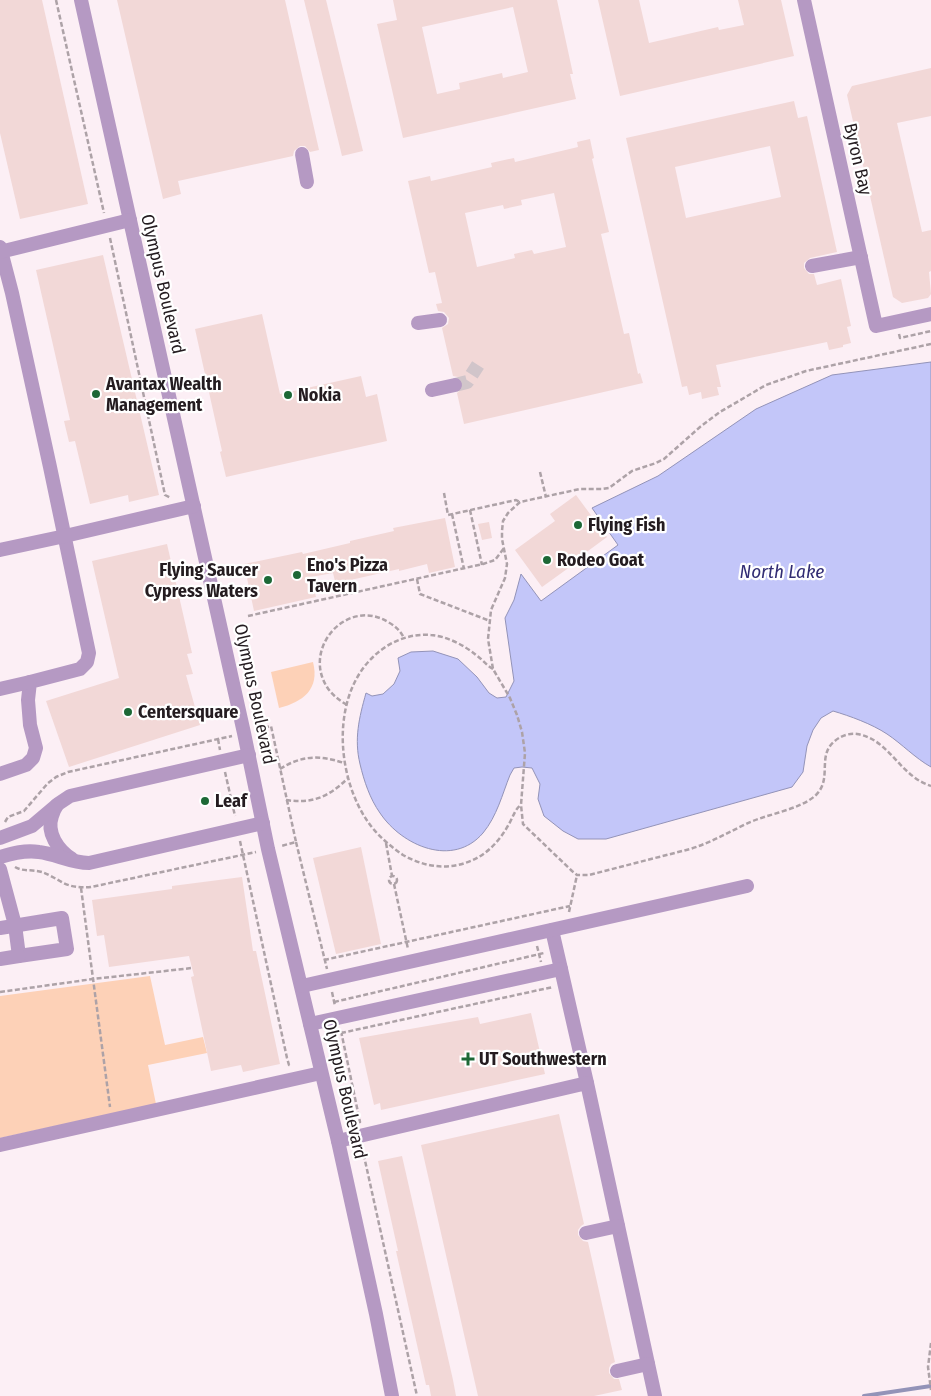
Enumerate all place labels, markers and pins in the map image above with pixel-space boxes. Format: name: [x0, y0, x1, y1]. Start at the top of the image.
place label: Avantax Wealth Management: [105, 373, 222, 416]
place label: Nokia: [298, 384, 341, 406]
marker: Avantax Wealth Management: [90, 388, 102, 400]
marker: Nokia: [282, 389, 294, 401]
place label: Flying Fish: [588, 514, 665, 536]
marker: Flying Fish: [572, 519, 584, 531]
place label: Rodeo Goat: [557, 549, 645, 571]
place label: Eno's Pizza Tavern: [307, 554, 388, 597]
marker: Rodeo Goat: [541, 554, 553, 566]
place label: Flying Saucer Cypress Waters: [145, 559, 258, 602]
marker: Eno's Pizza Tavern: [291, 569, 303, 581]
marker: Flying Saucer Cypress Waters: [262, 574, 274, 586]
place label: Centersquare: [138, 701, 238, 723]
marker: Centersquare: [122, 706, 134, 718]
place label: Leaf: [215, 790, 249, 812]
marker: Leaf: [199, 795, 211, 807]
place label: UT Southwestern: [479, 1048, 607, 1070]
marker: UT Southwestern: [461, 1052, 475, 1066]

